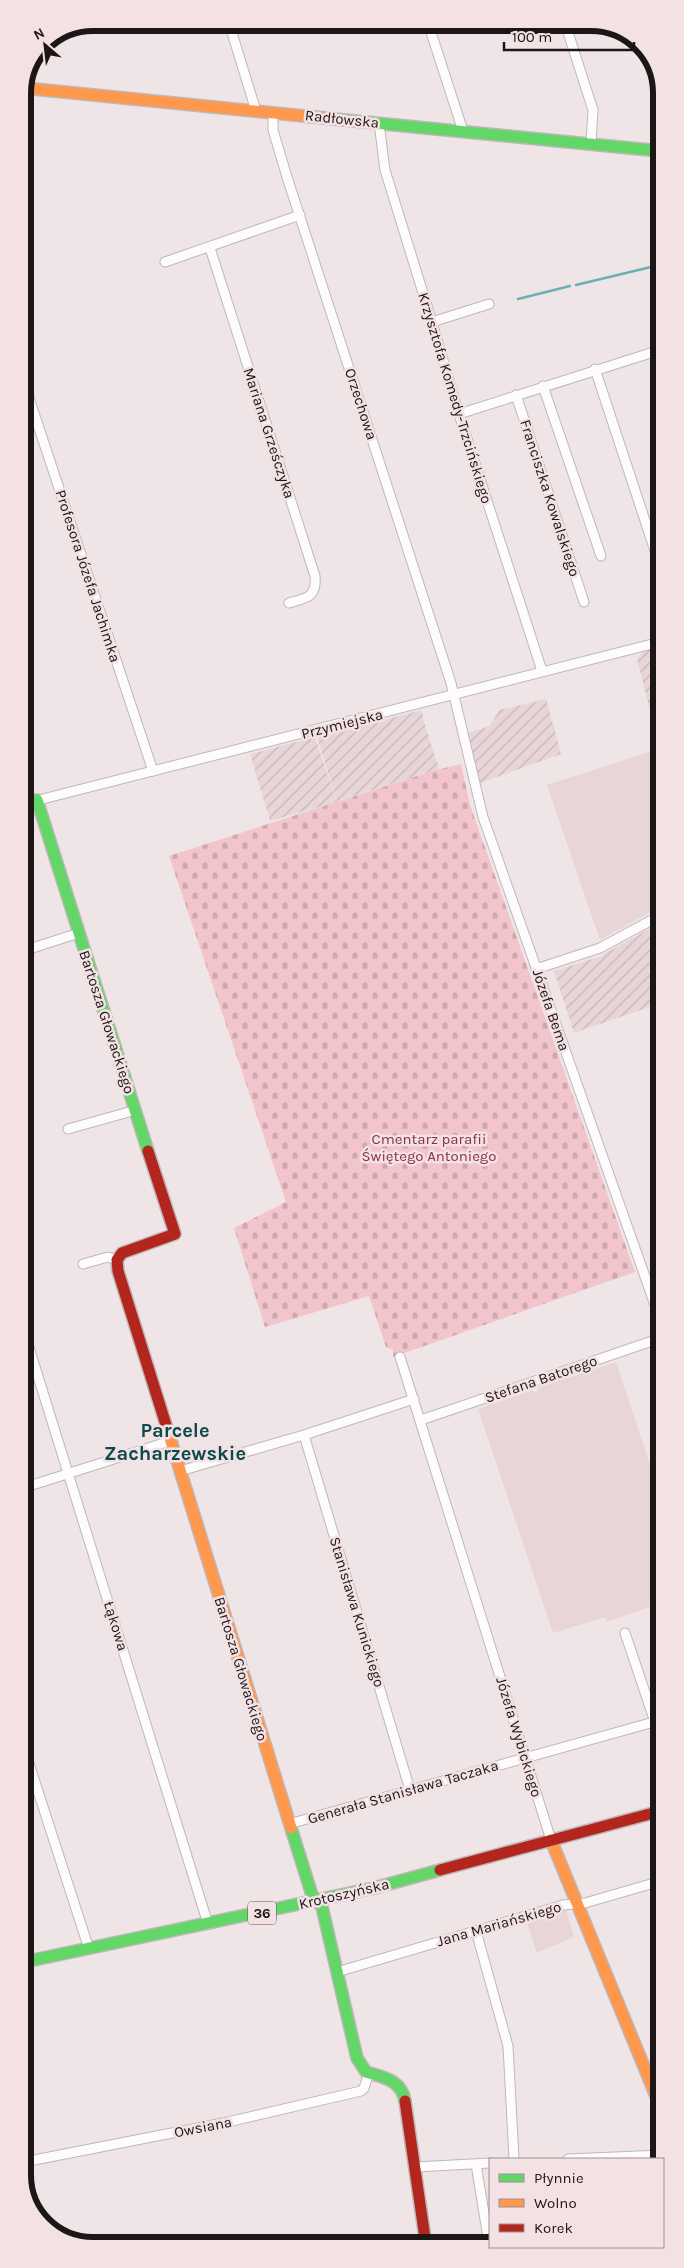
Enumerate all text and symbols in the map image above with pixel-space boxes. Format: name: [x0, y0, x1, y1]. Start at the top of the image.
north arrow: [20, 20, 70, 70]
scale bar: [504, 20, 634, 52]
text: N: [31, 24, 48, 44]
text: 100 m: [512, 28, 552, 46]
street label: Radłowska: [304, 106, 380, 132]
street label: Krzysztofa Komedy-Trzcińskiego: [414, 290, 496, 506]
street label: Mariana Grześczyka: [239, 365, 299, 501]
street label: Orzechowa: [341, 366, 381, 442]
street label: Franciszka Kowalskiego: [516, 417, 584, 579]
street label: Profesora Józefa Jachimka: [52, 487, 124, 665]
street label: Przymiejska: [299, 705, 385, 743]
street label: Bartosza Głowackiego: [75, 948, 139, 1096]
street label: Józefa Bema: [529, 967, 573, 1053]
park label: Cmentarz parafii Świętego Antoniego: [361, 1130, 497, 1165]
street label: Stefana Batorego: [482, 1351, 600, 1407]
district label: Parcele Zacharzewskie: [104, 1419, 246, 1465]
street label: Stanisława Kunickiego: [326, 1535, 388, 1689]
street label: Bartosza Głowackiego: [210, 1595, 272, 1743]
street label: Łąkowa: [100, 1599, 132, 1653]
street label: Józefa Wybickiego: [492, 1675, 546, 1799]
street label: Generała Stanisława Taczaka: [306, 1756, 500, 1828]
street label: Krotoszyńska: [297, 1875, 391, 1913]
street label: Jana Mariańskiego: [435, 1898, 563, 1950]
road number: 36: [248, 1902, 276, 1925]
street label: Owsiana: [173, 2113, 233, 2141]
legend: [489, 2158, 664, 2248]
text: Płynnie: [534, 2169, 584, 2187]
text: Wolno: [534, 2194, 577, 2212]
text: Korek: [534, 2219, 573, 2237]

